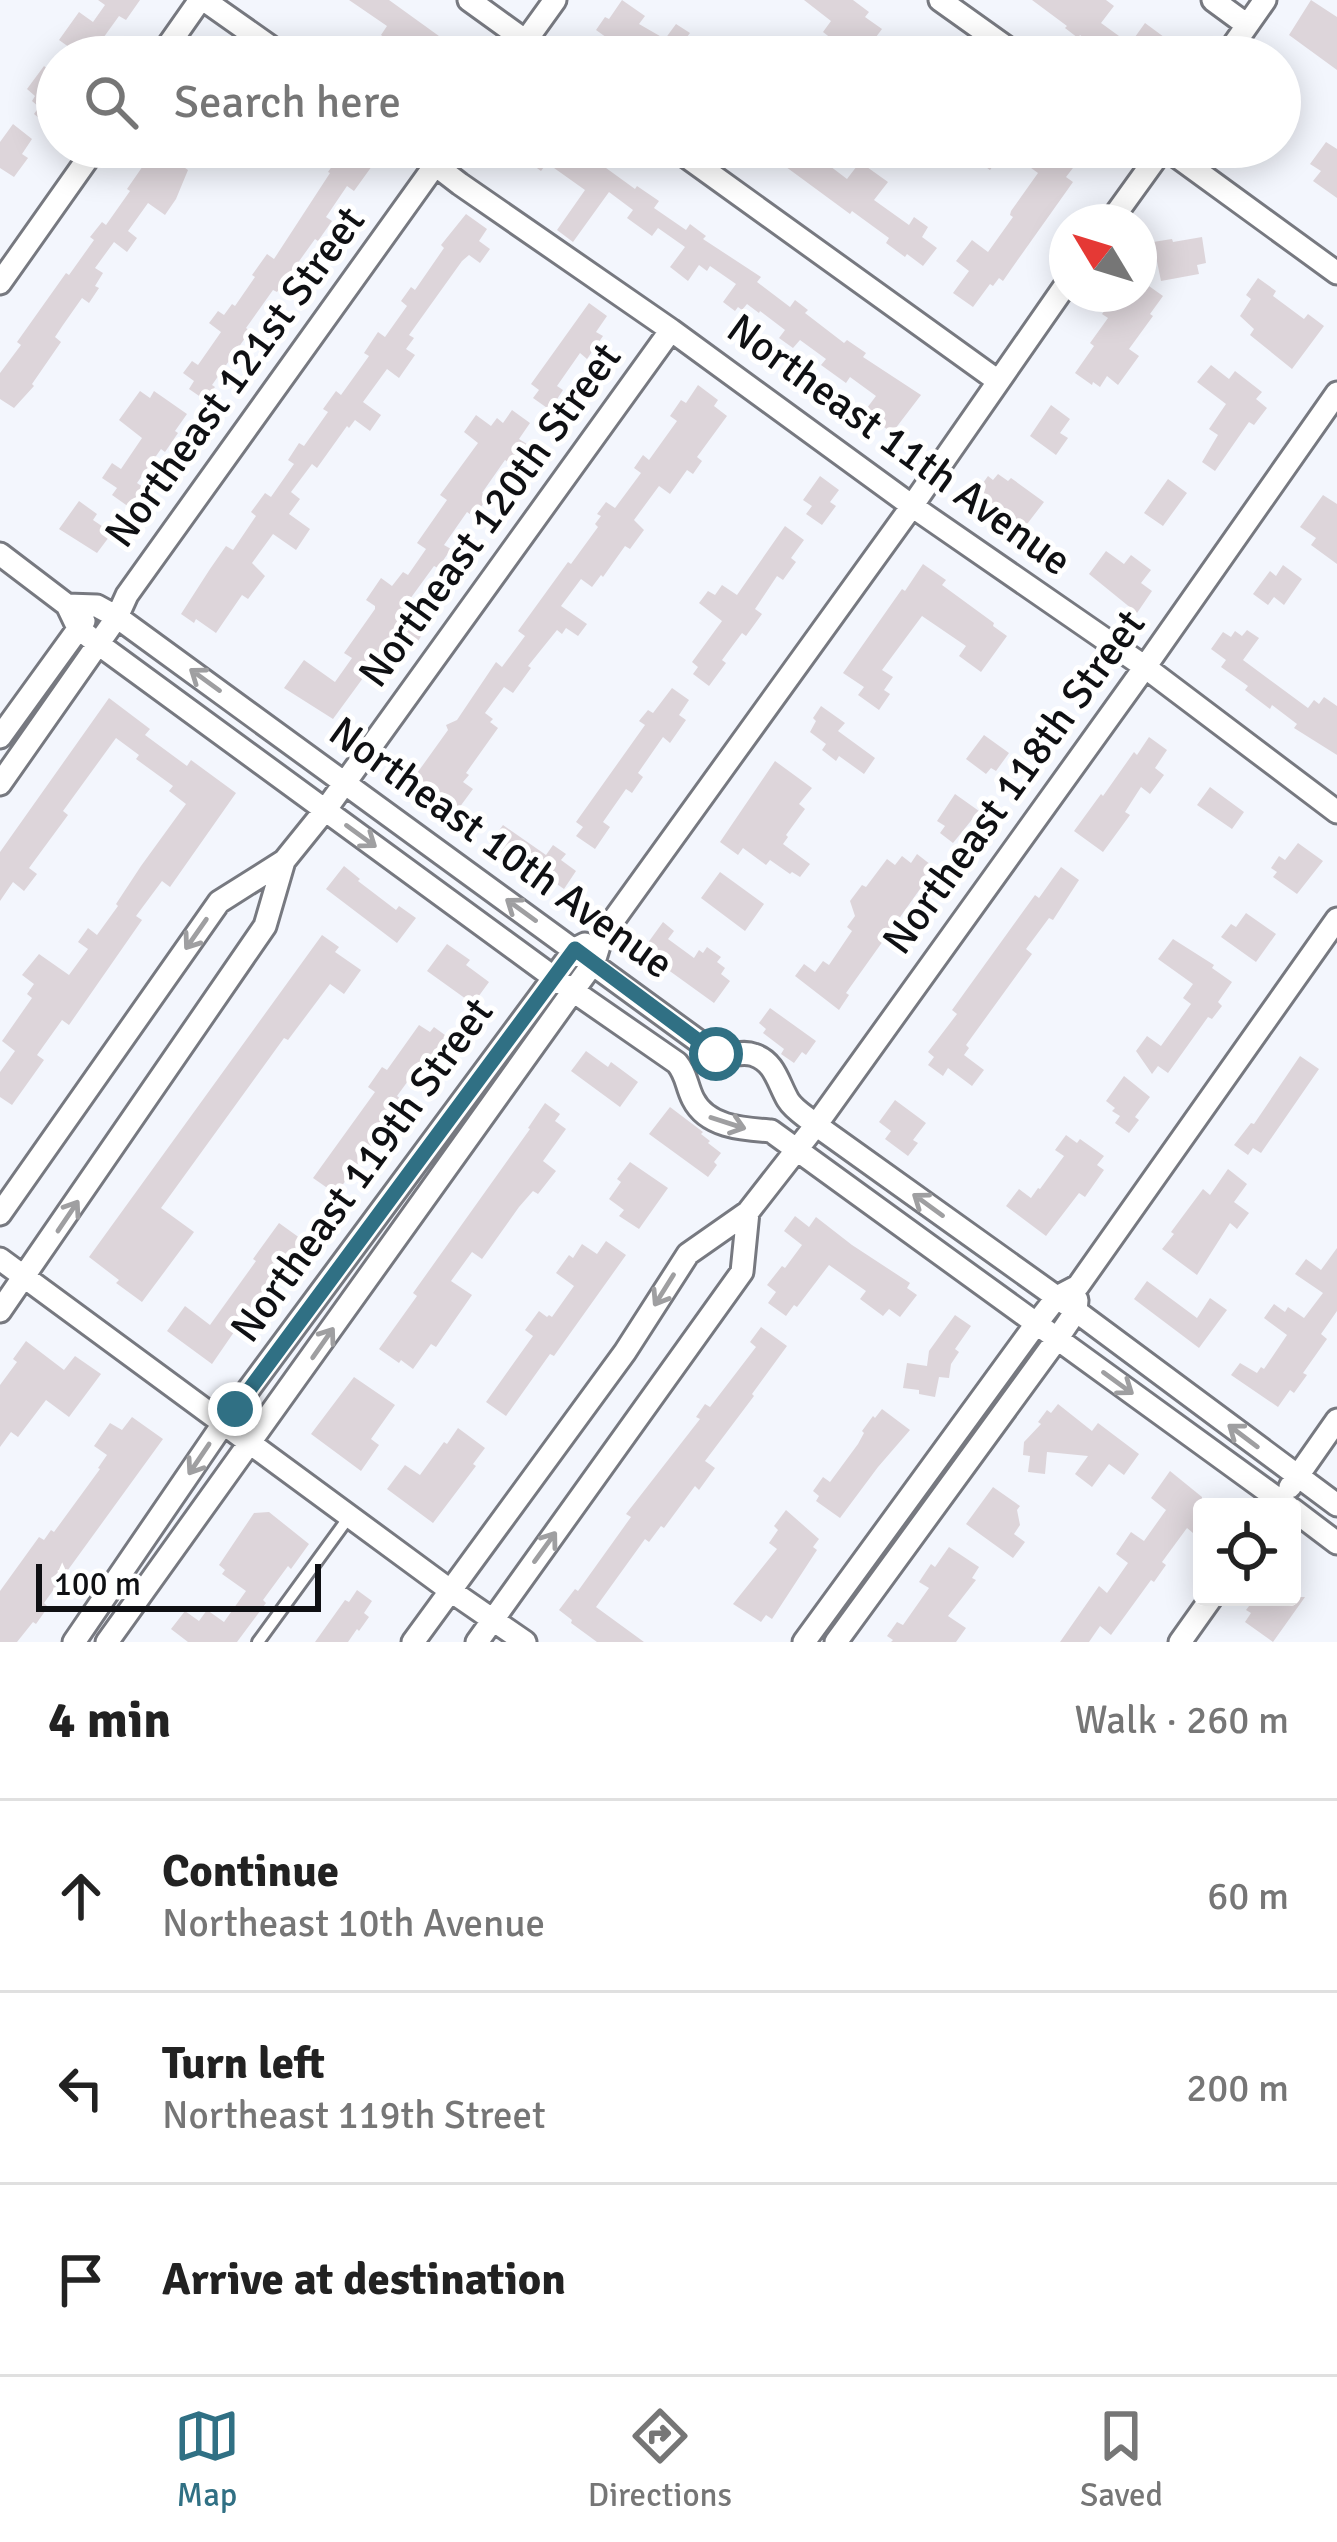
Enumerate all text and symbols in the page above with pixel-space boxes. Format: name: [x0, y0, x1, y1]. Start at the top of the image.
search box: [36, 36, 1301, 168]
icon: search: [78, 69, 144, 135]
text: Search here: [174, 75, 401, 130]
street label: Northeast 121st Street: [94, 197, 376, 557]
north arrow: [1049, 204, 1157, 312]
street label: Northeast 11th Avenue: [717, 303, 1081, 587]
street label: Northeast 120th Street: [348, 333, 632, 697]
street label: Northeast 118th Street: [872, 600, 1156, 964]
one-way arrow: [189, 668, 222, 694]
street label: Northeast 10th Avenue: [319, 706, 683, 990]
one-way arrow: [345, 822, 377, 848]
one-way arrow: [505, 897, 538, 923]
one-way arrow: [184, 917, 209, 951]
street label: Northeast 119th Street: [220, 988, 504, 1352]
route start: [689, 1027, 743, 1081]
one-way arrow: [708, 1113, 746, 1135]
one-way arrow: [912, 1193, 946, 1218]
one-way arrow: [55, 1200, 80, 1233]
one-way arrow: [652, 1273, 676, 1307]
one-way arrow: [310, 1326, 335, 1360]
one-way arrow: [1101, 1370, 1134, 1396]
route end: [208, 1382, 262, 1436]
one-way arrow: [1227, 1424, 1259, 1450]
one-way arrow: [187, 1442, 212, 1475]
map controls: [1193, 1498, 1301, 1606]
button: locate: [1193, 1498, 1301, 1606]
one-way arrow: [532, 1531, 558, 1564]
scale bar: [36, 1558, 321, 1611]
text: 100 m: [54, 1564, 141, 1605]
text: 4 min: [48, 1689, 171, 1752]
text: Walk · 260 m: [1075, 1696, 1289, 1744]
text: Continue: [162, 1844, 339, 1899]
icon: ahead: [48, 1863, 114, 1929]
text: 60 m: [1207, 1872, 1289, 1920]
text: Northeast 10th Avenue: [162, 1899, 545, 1947]
text: Turn left: [162, 2036, 325, 2091]
icon: left: [48, 2055, 114, 2121]
text: 200 m: [1186, 2064, 1289, 2112]
text: Northeast 119th Street: [162, 2091, 546, 2139]
icon: arrive: [48, 2247, 114, 2313]
text: Arrive at destination: [162, 2252, 566, 2307]
tab: Map: [174, 2403, 240, 2516]
tab: Directions: [588, 2403, 732, 2516]
tab: Saved: [1080, 2403, 1163, 2516]

